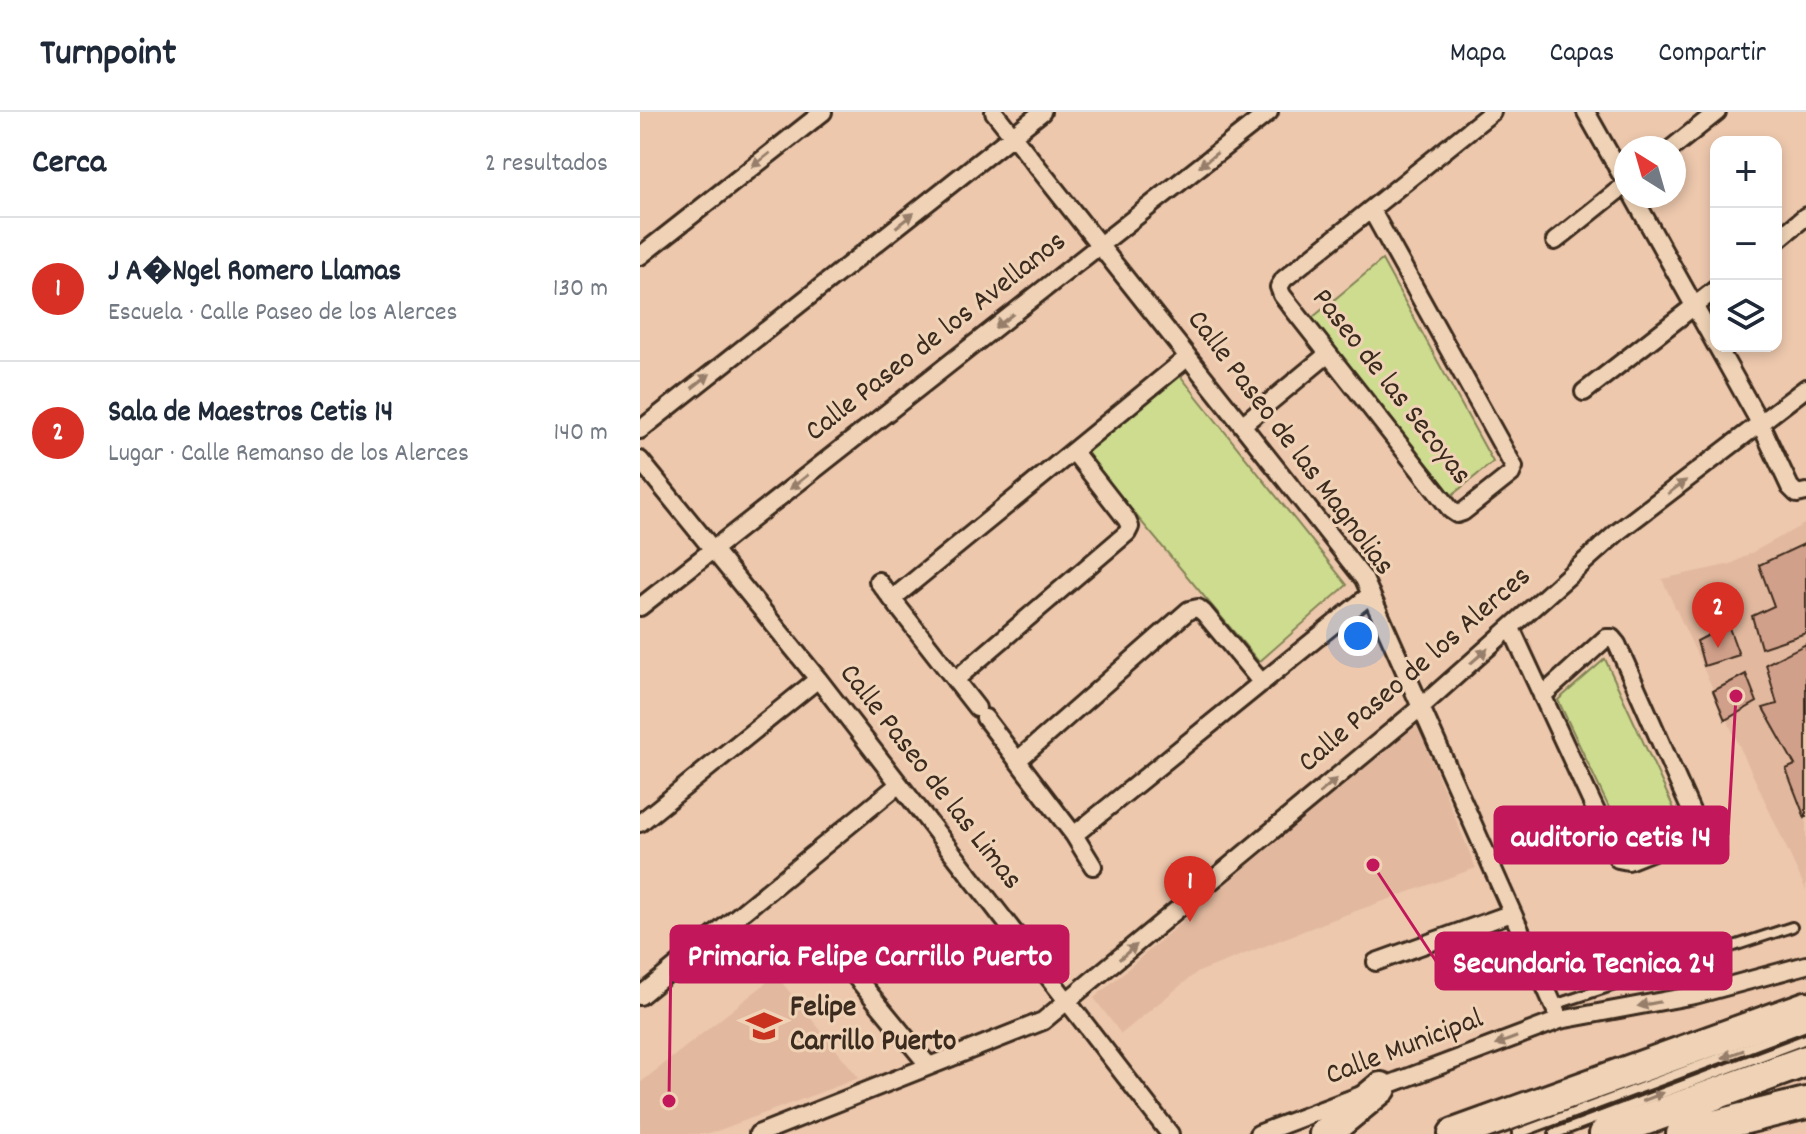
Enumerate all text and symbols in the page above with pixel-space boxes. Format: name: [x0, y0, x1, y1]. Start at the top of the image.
text: Turnpoint: [40, 28, 176, 83]
text: Mapa: [1450, 35, 1505, 75]
text: Capas: [1549, 35, 1614, 75]
text: Compartir: [1658, 35, 1766, 75]
north arrow: [1614, 136, 1686, 208]
map controls: [1710, 136, 1782, 352]
button: +: [1710, 136, 1782, 208]
text: Cerca: [32, 140, 106, 189]
text: 2 resultados: [485, 146, 608, 183]
one-way arrow: [751, 152, 771, 168]
one-way arrow: [1198, 152, 1218, 168]
button: −: [1710, 208, 1782, 280]
one-way arrow: [895, 213, 915, 229]
street label: Calle Paseo de los Avellanos: [797, 222, 1077, 454]
text: J A�Ngel Romero Llamas: [108, 252, 401, 295]
text: 1: [55, 271, 61, 308]
text: 130 m: [553, 271, 608, 308]
street label: Paseo de las Secoyas: [1299, 280, 1481, 496]
button: layers: [1710, 280, 1782, 352]
text: Escuela · Calle Paseo de los Alerces: [108, 295, 457, 332]
street label: Calle Paseo de las Magnolias: [1175, 302, 1403, 586]
one-way arrow: [994, 312, 1014, 329]
one-way arrow: [691, 374, 711, 390]
text: Sala de Maestros Cetis 14: [108, 393, 393, 436]
text: 2: [52, 415, 64, 452]
text: 140 m: [554, 415, 608, 452]
text: Lugar · Calle Remanso de los Alerces: [108, 436, 469, 473]
one-way arrow: [789, 473, 809, 490]
one-way arrow: [1667, 479, 1687, 495]
street label: Calle Paseo de los Alerces: [1290, 557, 1542, 785]
pin: 2: [1692, 582, 1744, 648]
your location: [1338, 616, 1378, 656]
one-way arrow: [1469, 648, 1489, 665]
street label: Calle Paseo de las Limas: [827, 656, 1031, 900]
one-way arrow: [1317, 778, 1337, 795]
callout: auditorio cetis 14: [1495, 807, 1728, 863]
text: auditorio cetis 14: [1511, 817, 1711, 863]
pin: 1: [1164, 856, 1216, 922]
callout: Primaria Felipe Carrillo Puerto: [671, 926, 1068, 982]
callout: Secundaria Tecnica 24: [1436, 933, 1731, 989]
text: Primaria Felipe Carrillo Puerto: [688, 936, 1052, 982]
text: Secundaria Tecnica 24: [1453, 943, 1715, 989]
one-way arrow: [1118, 944, 1138, 961]
place label: Felipe Carrillo Puerto: [790, 988, 956, 1065]
one-way arrow: [1636, 998, 1661, 1011]
street label: Calle Municipal: [1320, 999, 1490, 1099]
school or university icon: Felipe Carrillo Puerto: [745, 1007, 783, 1045]
one-way arrow: [1493, 1035, 1517, 1048]
one-way arrow: [1721, 1048, 1745, 1060]
one-way arrow: [1641, 1090, 1665, 1102]

